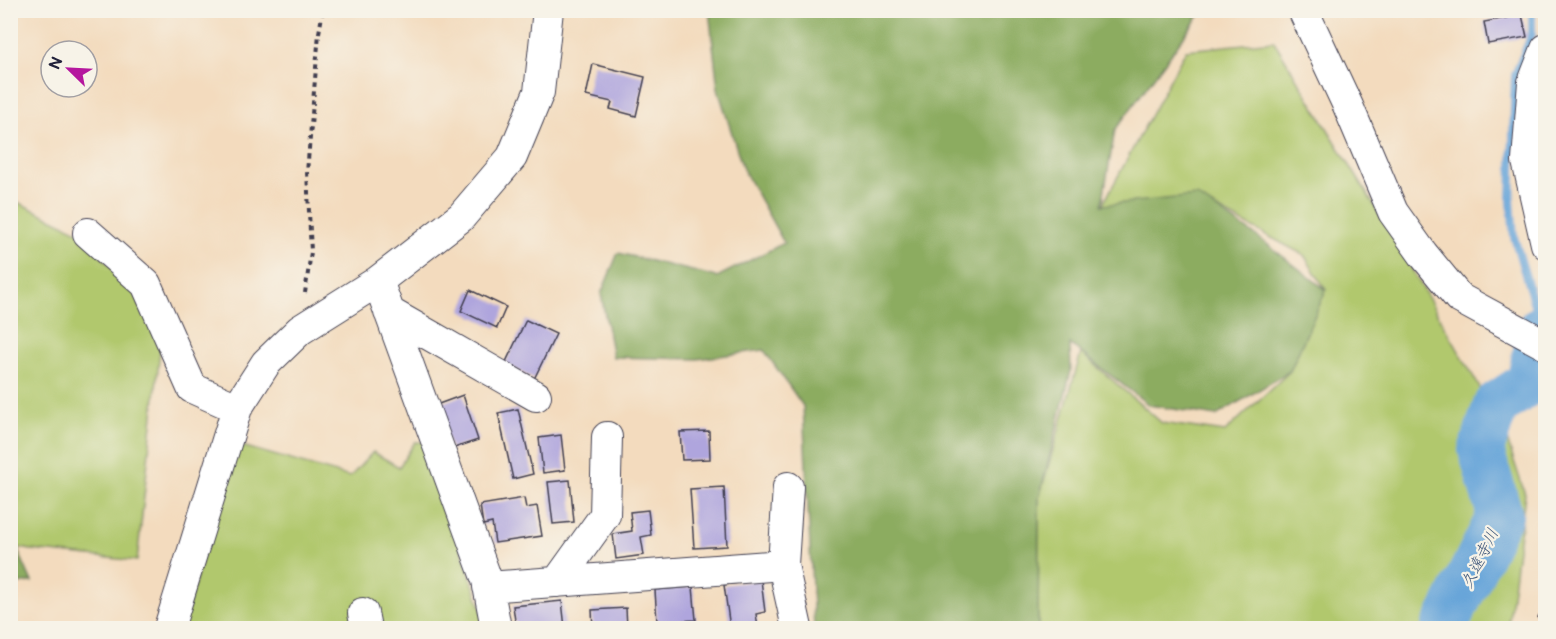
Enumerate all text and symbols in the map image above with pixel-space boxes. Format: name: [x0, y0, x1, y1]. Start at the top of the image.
north arrow: [39, 39, 99, 99]
text: N: [46, 54, 68, 73]
water label: 久遠寺川: [1458, 526, 1503, 592]

